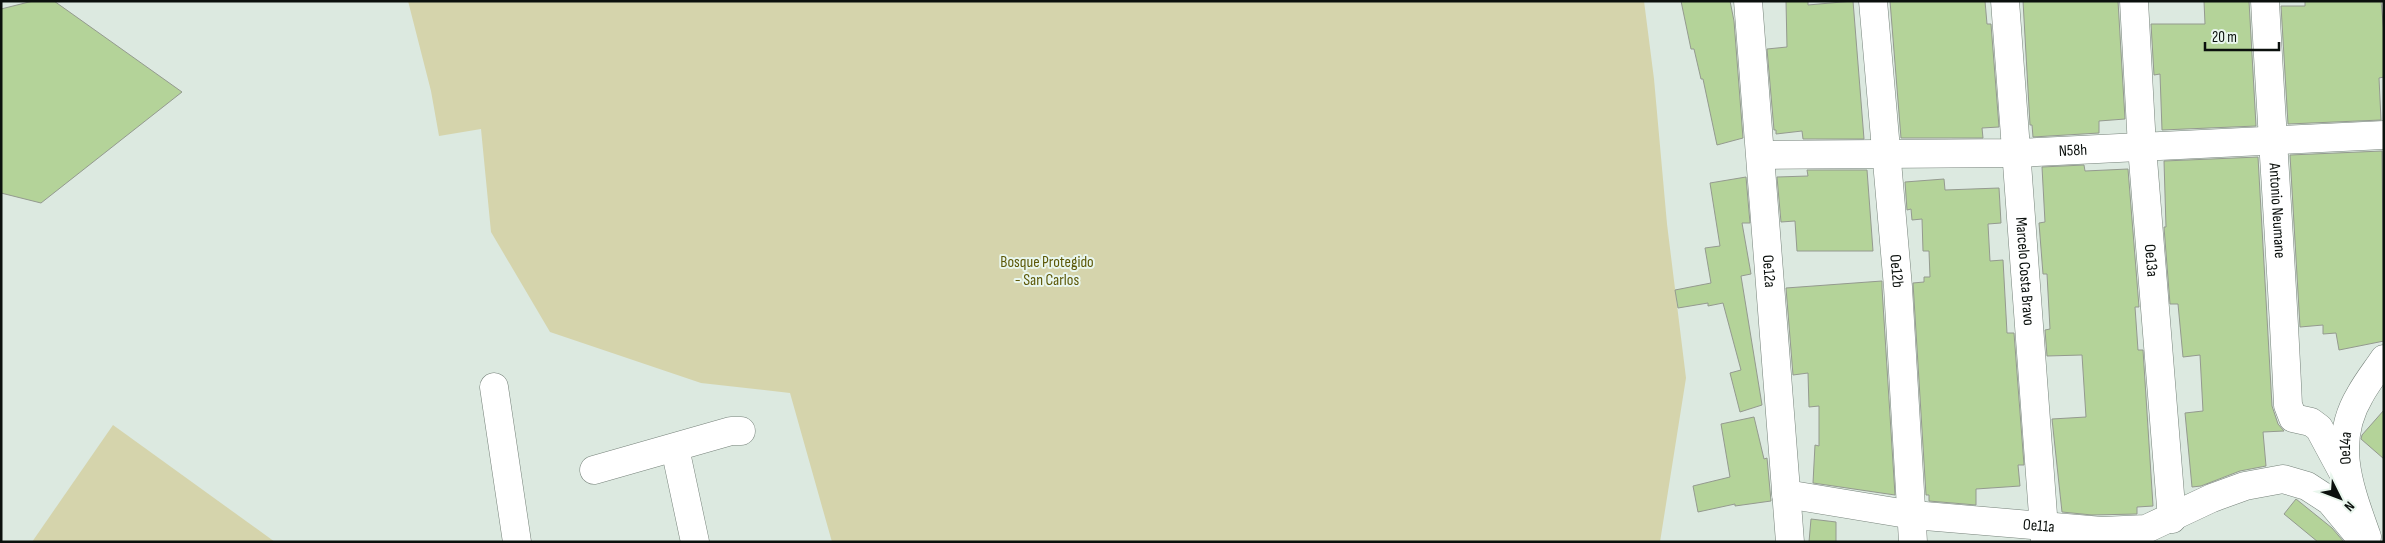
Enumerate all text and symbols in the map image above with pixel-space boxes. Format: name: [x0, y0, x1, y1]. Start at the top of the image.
scale bar: [2205, 20, 2279, 52]
text: 20 m: [2212, 28, 2237, 47]
street label: N58h: [2058, 140, 2088, 160]
street label: Antonio Neumane: [2265, 161, 2290, 259]
street label: Marcelo Costa Bravo: [2011, 216, 2038, 326]
street label: Oe13a: [2140, 243, 2162, 278]
park label: Bosque Protegido - San Carlos: [1000, 253, 1094, 290]
street label: Oe12a: [1758, 254, 1780, 288]
street label: Oe12b: [1886, 254, 1908, 288]
street label: Oe14a: [2335, 431, 2356, 465]
north arrow: [2315, 473, 2365, 523]
text: N: [2340, 498, 2358, 515]
street label: Oe11a: [2022, 515, 2055, 536]

